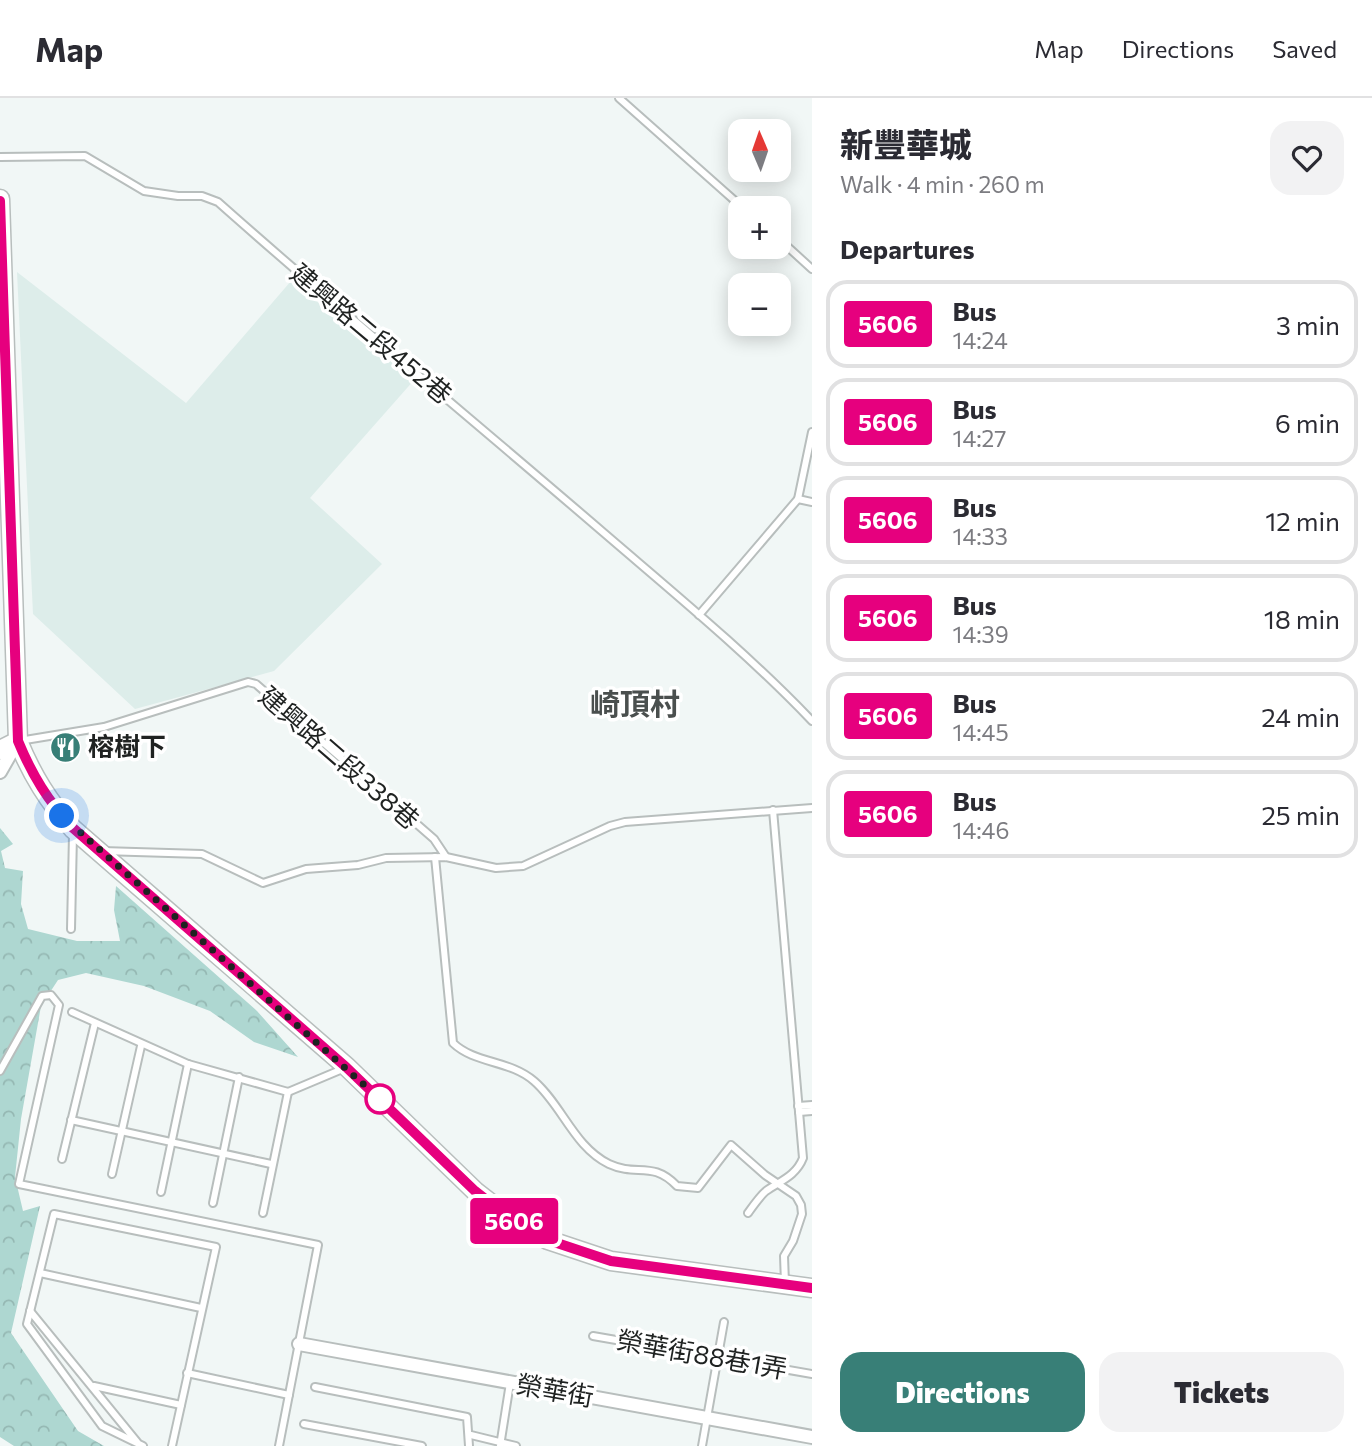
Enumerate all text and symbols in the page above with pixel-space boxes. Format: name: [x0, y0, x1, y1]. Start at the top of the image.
text: Map: [35, 28, 103, 69]
text: Map: [1034, 34, 1084, 63]
text: Directions: [1122, 34, 1234, 63]
text: Saved: [1272, 34, 1337, 63]
north arrow: [728, 119, 791, 182]
map controls: [728, 119, 791, 336]
button: heart: [1270, 121, 1344, 195]
text: 新豐華城: [840, 123, 972, 164]
text: Walk · 4 min · 260 m: [840, 170, 1045, 198]
button: +: [728, 196, 791, 259]
text: Departures: [840, 233, 975, 264]
street label: 建興路二段452巷: [285, 256, 459, 409]
button: −: [728, 273, 791, 336]
text: Bus: [953, 295, 997, 326]
text: 5606: [858, 309, 918, 338]
text: 3 min: [1276, 309, 1340, 340]
text: 14:24: [953, 326, 1008, 354]
text: Bus: [953, 393, 997, 424]
text: 5606: [858, 407, 918, 436]
text: 6 min: [1275, 407, 1340, 438]
text: 14:27: [953, 424, 1006, 452]
text: Bus: [953, 491, 997, 522]
text: 5606: [858, 505, 918, 534]
text: 12 min: [1265, 505, 1340, 536]
text: 14:33: [953, 522, 1008, 550]
text: Bus: [953, 589, 997, 620]
text: 5606: [858, 603, 918, 632]
text: 18 min: [1264, 603, 1340, 634]
text: 14:39: [953, 620, 1009, 648]
street label: 建興路二段338巷: [254, 679, 426, 835]
district label: 崎頂村: [590, 684, 680, 721]
text: Bus: [953, 687, 997, 718]
text: 5606: [858, 701, 918, 730]
text: 24 min: [1261, 701, 1340, 732]
text: 14:45: [953, 718, 1009, 746]
restaurant icon: 榕樹下: [48, 730, 82, 764]
place label: 榕樹下: [88, 730, 166, 761]
text: Bus: [953, 785, 997, 816]
your location: [44, 798, 79, 833]
text: 5606: [858, 799, 918, 828]
text: 25 min: [1261, 799, 1340, 830]
text: 14:46: [953, 816, 1009, 844]
unlabelled marker: [365, 1084, 395, 1114]
line badge: 5606: [465, 1198, 563, 1244]
text: 5606: [484, 1206, 544, 1235]
street label: 榮華街88巷1弄: [615, 1323, 790, 1384]
button: Directions: [840, 1352, 1085, 1432]
button: Tickets: [1099, 1352, 1344, 1432]
street label: 榮華街: [514, 1367, 596, 1412]

